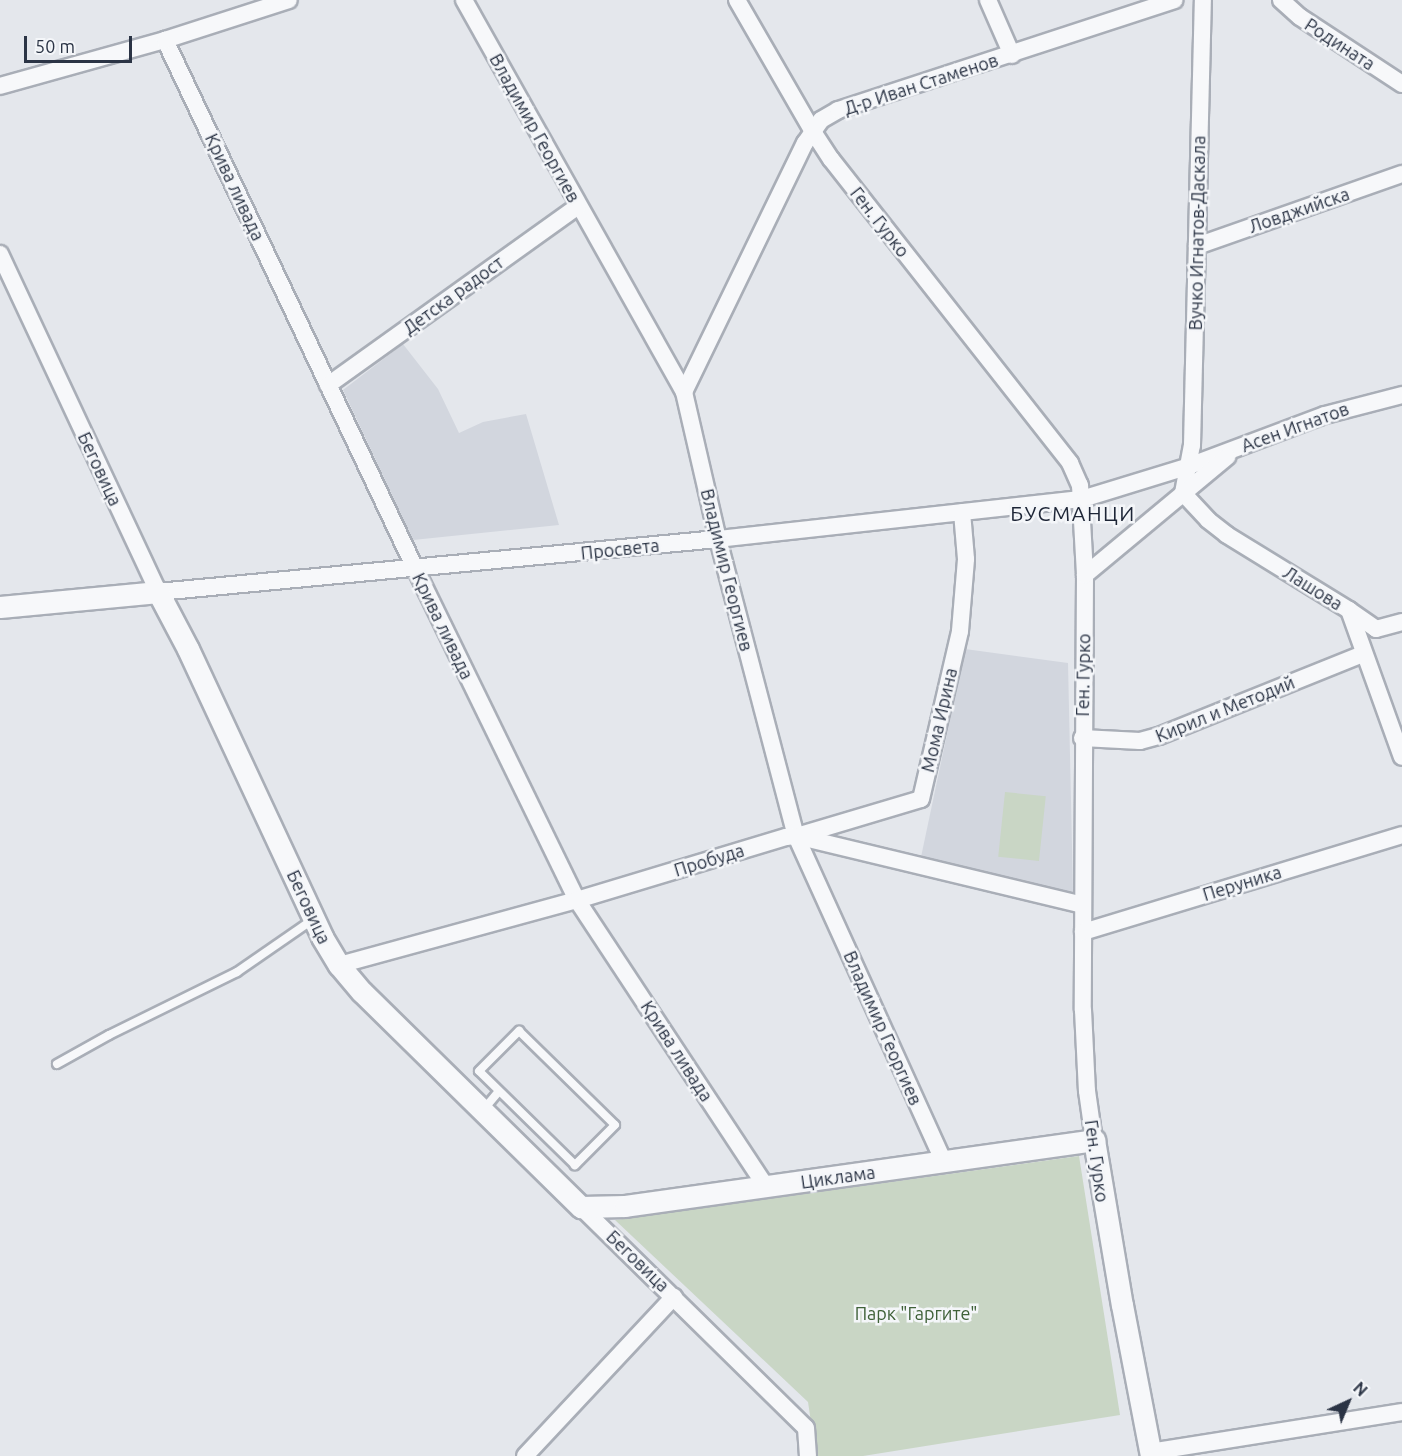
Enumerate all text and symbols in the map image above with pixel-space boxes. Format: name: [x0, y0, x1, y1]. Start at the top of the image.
street label: Родината: [1301, 13, 1379, 75]
scale bar: [27, 24, 135, 62]
text: 50 m: [35, 36, 75, 56]
street label: Д-р Иван Стаменов: [841, 49, 1001, 119]
street label: Владимир Георгиев: [485, 50, 585, 206]
street label: Крива ливада: [201, 130, 269, 244]
street label: Вучко Игнатов-Даскала: [1185, 135, 1209, 331]
street label: Ген. Гурко: [846, 183, 914, 261]
street label: Ловджийска: [1246, 183, 1352, 237]
street label: Детска радост: [399, 251, 507, 339]
street label: Асен Игнатов: [1238, 398, 1352, 456]
street label: Беговица: [73, 429, 127, 509]
street label: Владимир Георгиев: [696, 486, 758, 654]
district label: БУСМАНЦИ: [1010, 500, 1136, 526]
street label: Просвета: [580, 534, 660, 564]
street label: Лашова: [1279, 561, 1347, 615]
street label: Крива ливада: [408, 569, 478, 683]
street label: Ген. Гурко: [1071, 633, 1095, 717]
street label: Мома Ирина: [917, 666, 961, 774]
street label: Кирил и Методий: [1152, 671, 1298, 747]
street label: Пробуда: [671, 839, 747, 881]
street label: Перуника: [1200, 861, 1284, 905]
street label: Беговица: [282, 867, 336, 947]
street label: Владимир Георгиев: [839, 947, 927, 1109]
street label: Крива ливада: [636, 997, 718, 1105]
street label: Ген. Гурко: [1081, 1118, 1113, 1204]
street label: Циклама: [799, 1161, 877, 1193]
street label: Беговица: [602, 1226, 674, 1296]
park label: Парк "Гаргите": [855, 1302, 977, 1324]
north arrow: [1318, 1372, 1378, 1432]
text: N: [1350, 1378, 1371, 1400]

